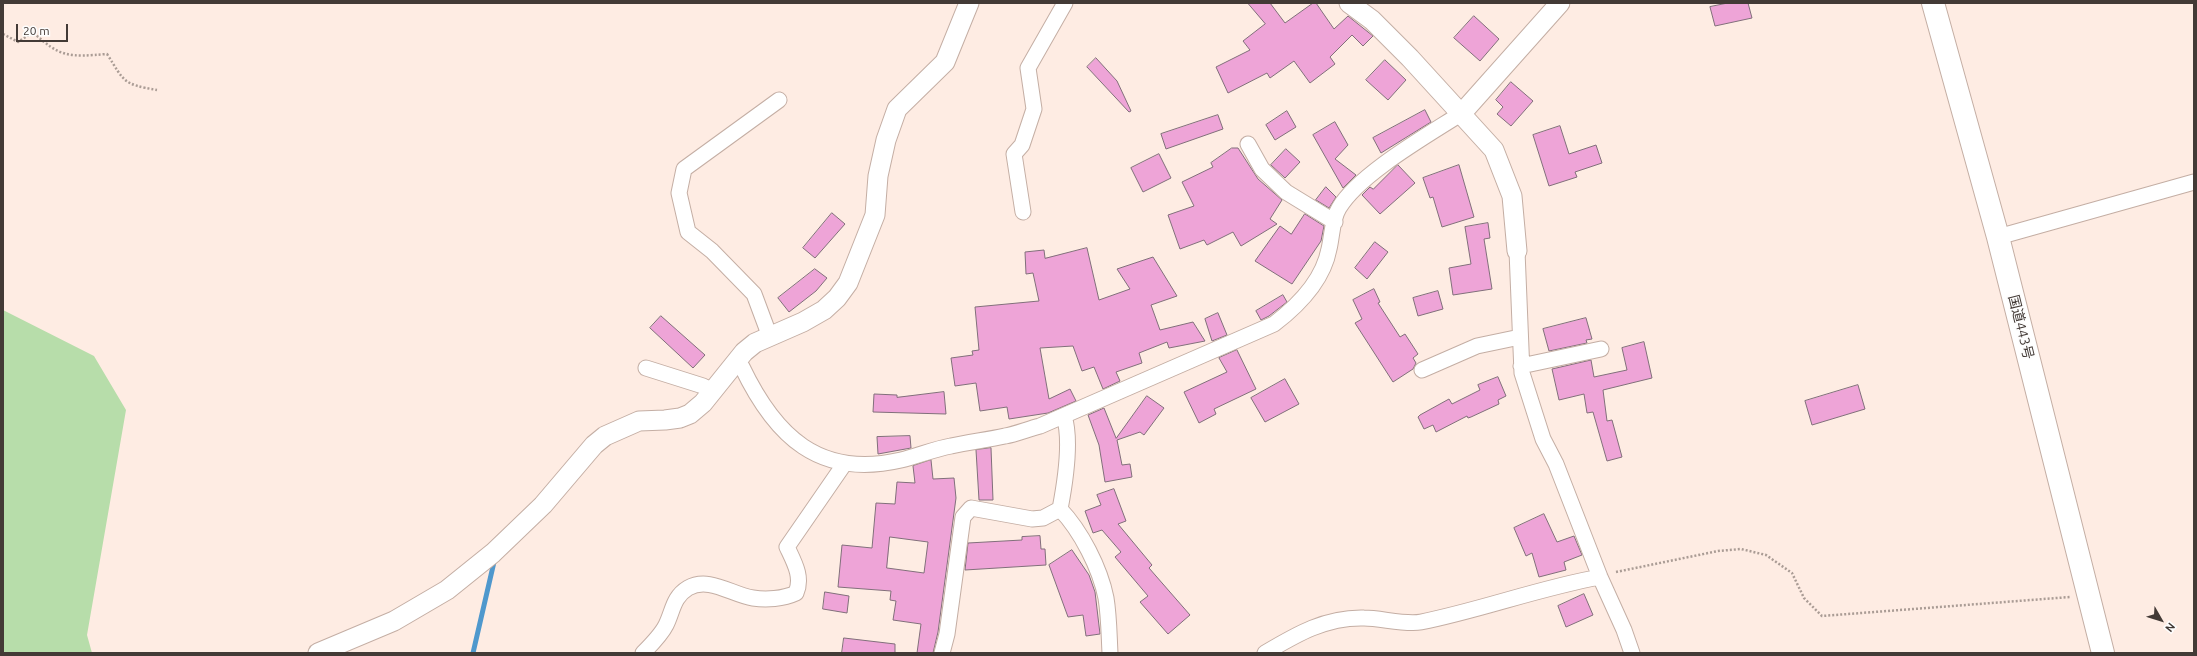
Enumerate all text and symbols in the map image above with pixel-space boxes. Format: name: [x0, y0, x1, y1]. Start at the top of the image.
scale bar: [18, 16, 70, 42]
text: 20 m: [23, 24, 50, 37]
street label: 国道443号: [2005, 293, 2037, 361]
north arrow: [2141, 600, 2181, 640]
text: N: [2163, 621, 2178, 635]

